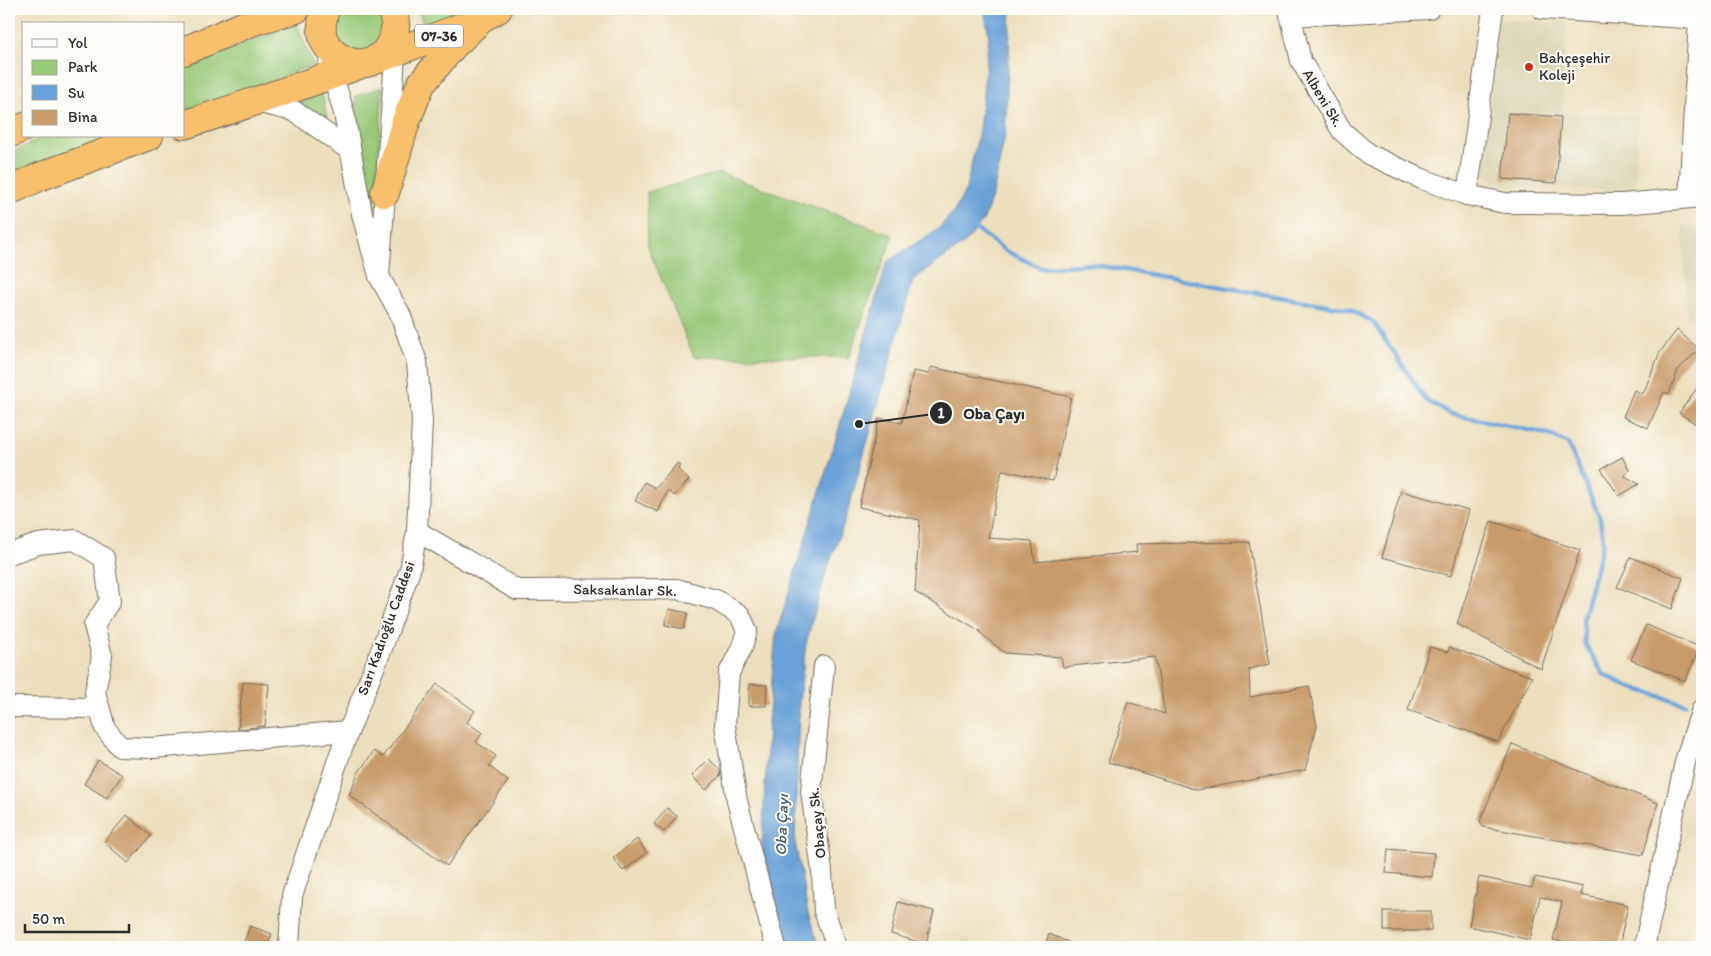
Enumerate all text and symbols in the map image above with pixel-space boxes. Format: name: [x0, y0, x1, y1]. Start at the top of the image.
legend: [22, 22, 185, 138]
road number: 07-36: [415, 24, 463, 48]
text: Yol: [68, 34, 88, 52]
place label: Bahçeşehir Koleji: [1539, 49, 1610, 84]
text: Park: [68, 58, 98, 76]
marker: Bahçeşehir Koleji: [1523, 61, 1535, 73]
street label: Albeni Sk.: [1299, 66, 1347, 130]
text: Su: [68, 84, 85, 102]
text: Bina: [68, 108, 98, 126]
callout: Oba Çayı: [928, 398, 1035, 429]
text: 1: [938, 404, 945, 422]
text: Oba Çayı: [963, 404, 1025, 424]
street label: Sarı Kadıoğlu Caddesi: [353, 558, 419, 698]
street label: Saksakanlar Sk.: [573, 580, 677, 600]
street label: Obaçay Sk.: [804, 787, 830, 859]
water label: Oba Çayı: [771, 793, 792, 856]
scale bar: [25, 901, 129, 933]
text: 50 m: [32, 910, 65, 928]

